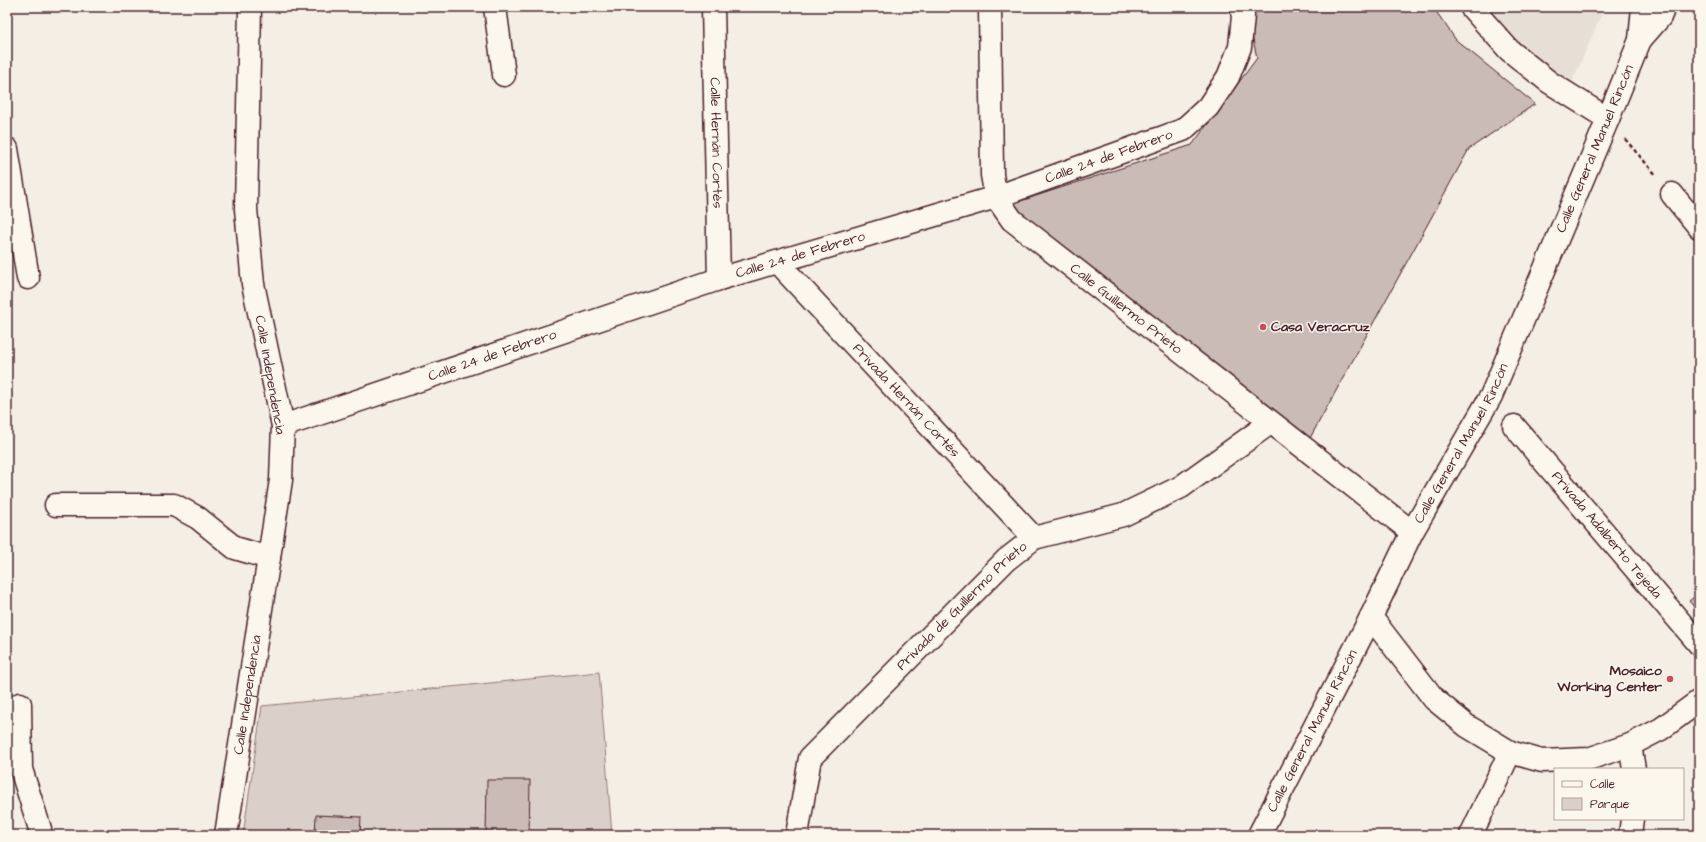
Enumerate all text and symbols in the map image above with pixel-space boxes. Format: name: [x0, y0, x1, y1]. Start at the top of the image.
street label: Calle General Manuel Rincón: [1551, 62, 1639, 236]
street label: Calle Hernán Cortés: [705, 77, 727, 209]
street label: Calle 24 de Febrero: [1042, 124, 1176, 189]
street label: Calle 24 de Febrero: [733, 226, 868, 284]
street label: Calle Guillermo Prieto: [1066, 259, 1187, 359]
street label: Calle Independencia: [250, 314, 290, 436]
place label: Casa Veracruz: [1271, 317, 1371, 337]
marker: Casa Veracruz: [1258, 322, 1268, 332]
street label: Calle 24 de Febrero: [426, 324, 559, 386]
street label: Privada Hernán Cortés: [848, 339, 964, 462]
street label: Calle General Manuel Rincón: [1409, 360, 1514, 527]
street label: Privada Adalberto Tejeda: [1547, 467, 1666, 603]
street label: Privada de Guillermo Prieto: [892, 537, 1032, 675]
street label: Calle Independencia: [229, 633, 267, 756]
street label: Calle General Manuel Rincón: [1262, 646, 1363, 816]
place label: Mosaico Working Center: [1556, 661, 1662, 698]
marker: Mosaico Working Center: [1665, 674, 1675, 684]
legend: [1554, 768, 1684, 820]
text: Calle: [1590, 776, 1615, 793]
text: Parque: [1590, 796, 1630, 813]

